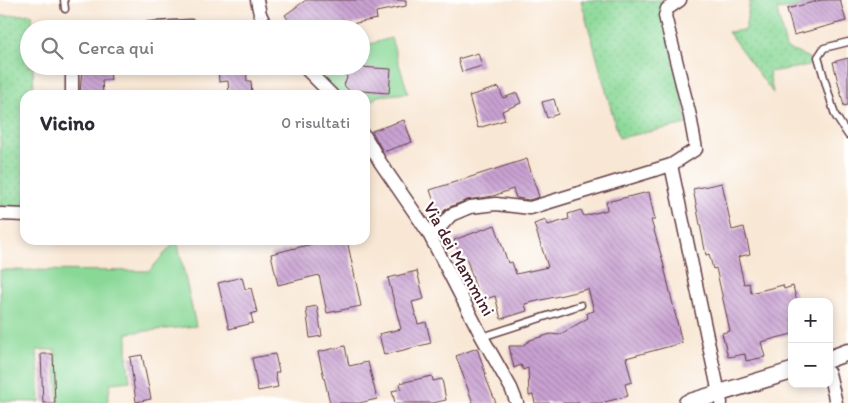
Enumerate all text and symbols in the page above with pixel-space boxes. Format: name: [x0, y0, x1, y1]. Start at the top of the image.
search box: [20, 20, 370, 75]
icon: search: [38, 34, 66, 62]
text: Cerca qui: [78, 36, 154, 59]
text: Vicino: [40, 110, 95, 135]
text: 0 risultati: [281, 113, 350, 132]
street label: Via dei Mammini: [418, 198, 500, 320]
map controls: [788, 298, 833, 388]
button: +: [788, 298, 833, 343]
button: −: [788, 343, 833, 388]

